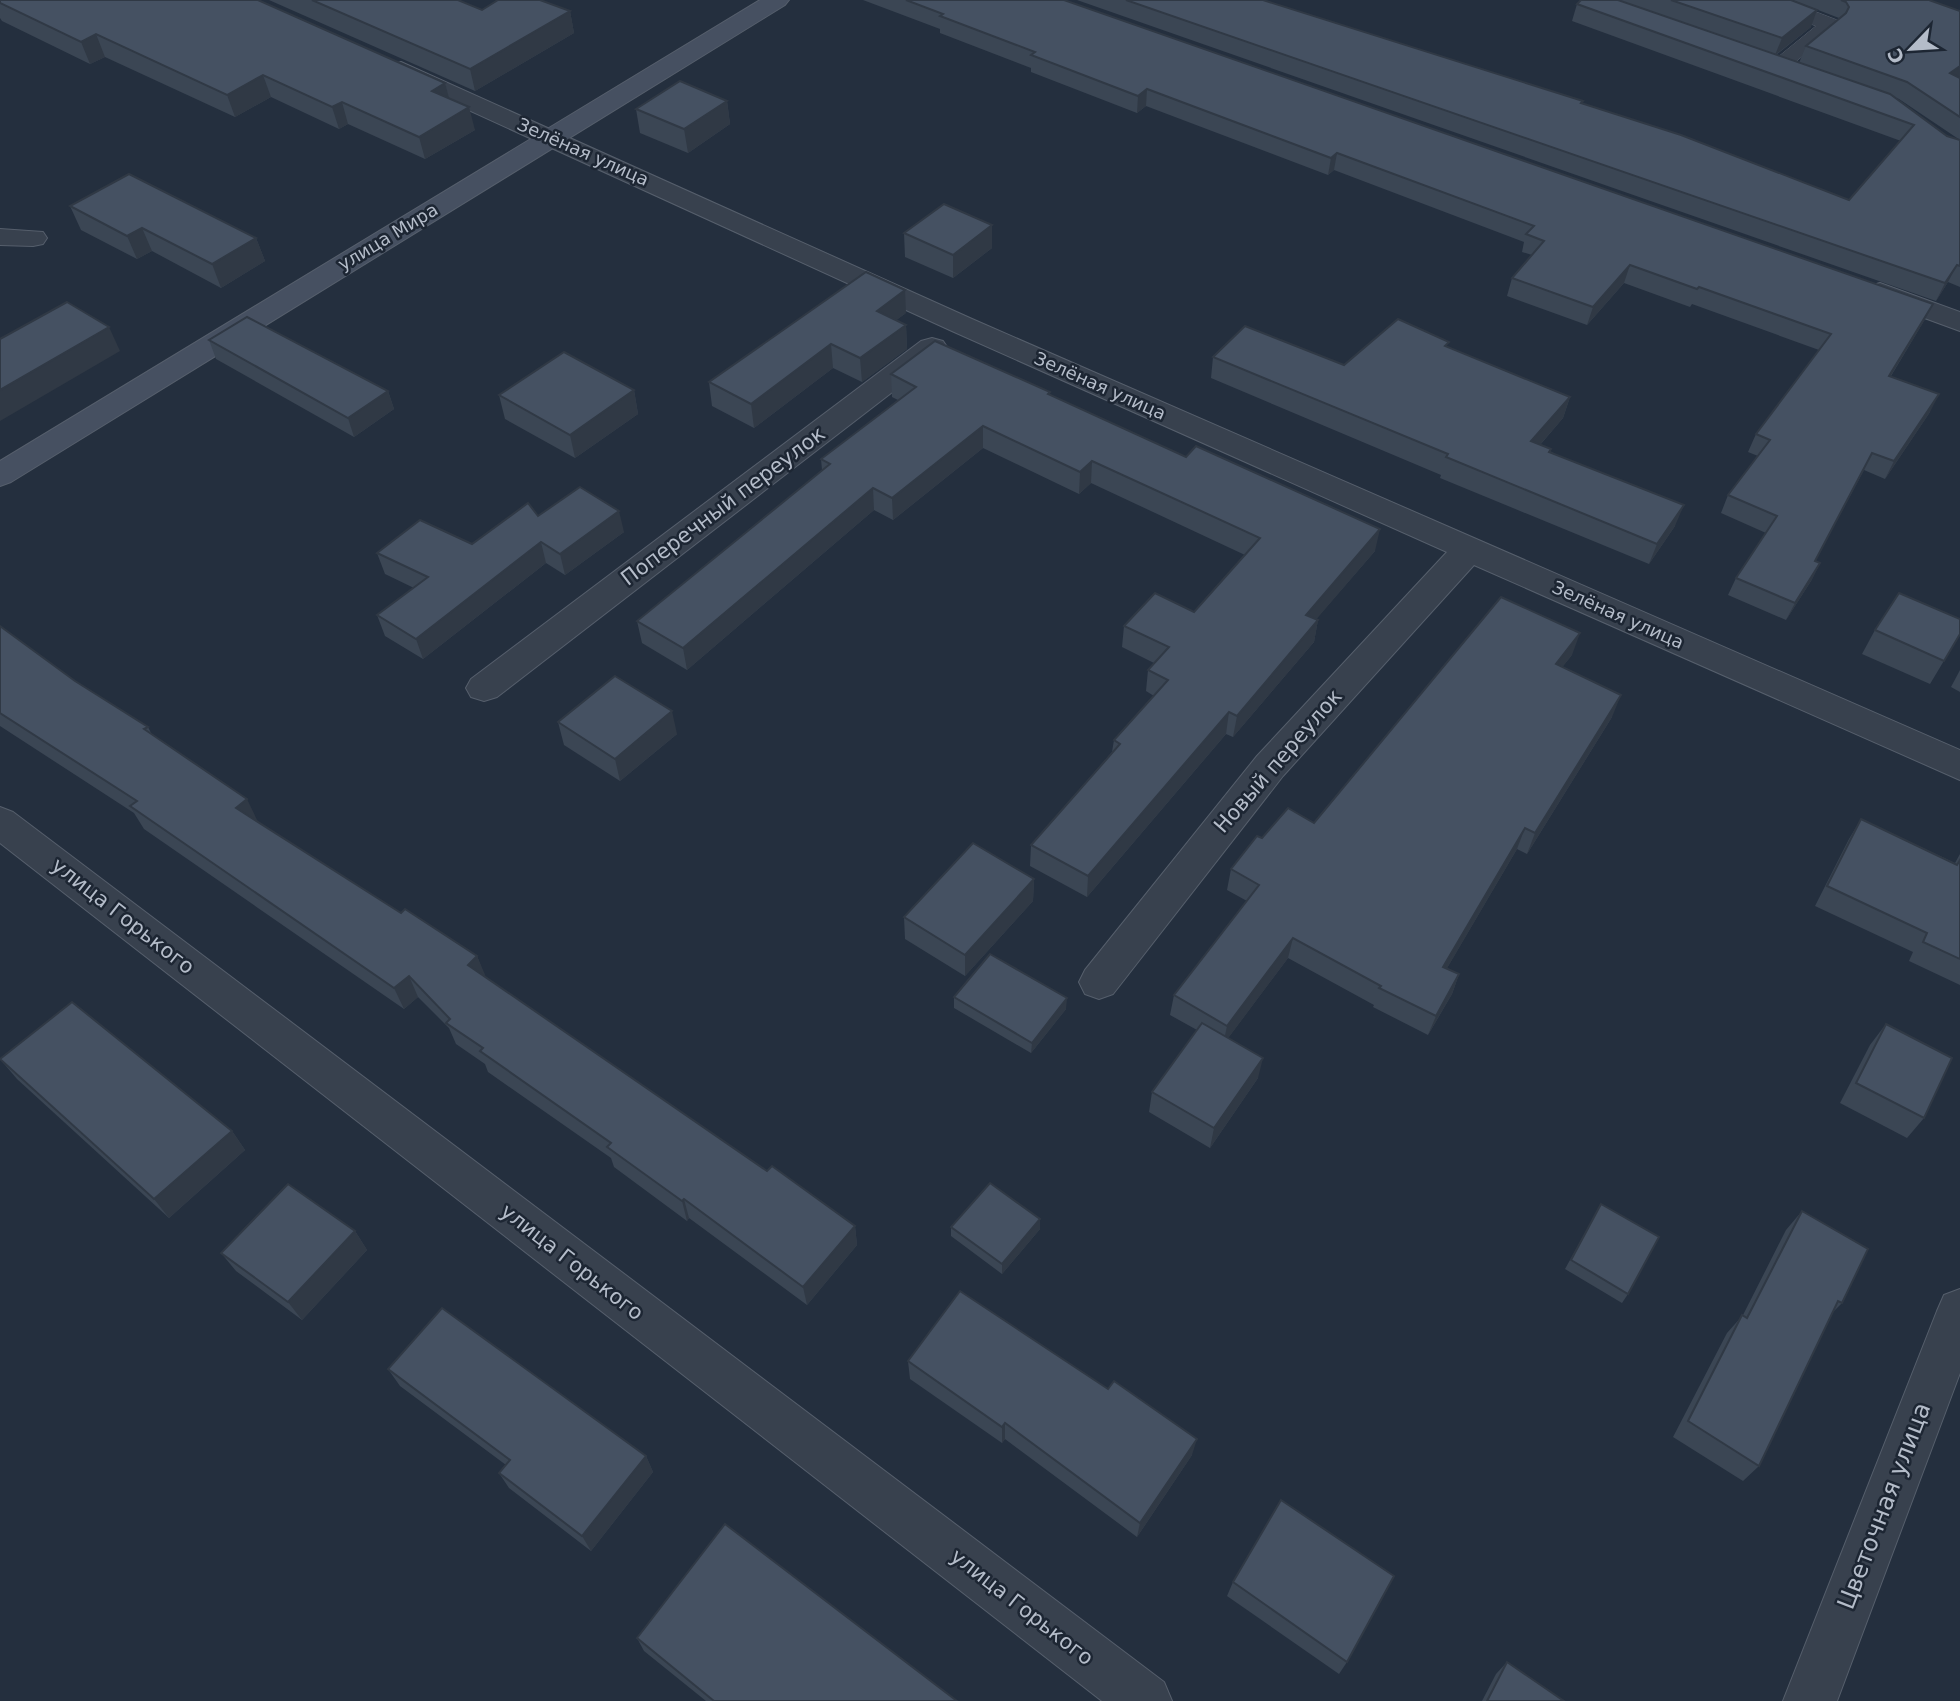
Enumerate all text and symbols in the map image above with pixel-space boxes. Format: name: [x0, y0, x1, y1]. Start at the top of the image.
north arrow: [1876, 14, 1946, 84]
text: С: [1883, 45, 1909, 67]
street label: Зелёная улица: [514, 113, 652, 190]
street label: улица Мира: [334, 199, 441, 275]
street label: Зелёная улица: [1031, 347, 1169, 424]
street label: Поперечный переулок: [616, 422, 830, 590]
street label: Зелёная улица: [1549, 576, 1687, 653]
street label: Новый переулок: [1209, 684, 1347, 838]
street label: улица Горького: [47, 853, 199, 979]
street label: улица Горького: [496, 1199, 648, 1325]
street label: Цветочная улица: [1832, 1399, 1936, 1613]
street label: улица Горького: [946, 1544, 1098, 1670]

